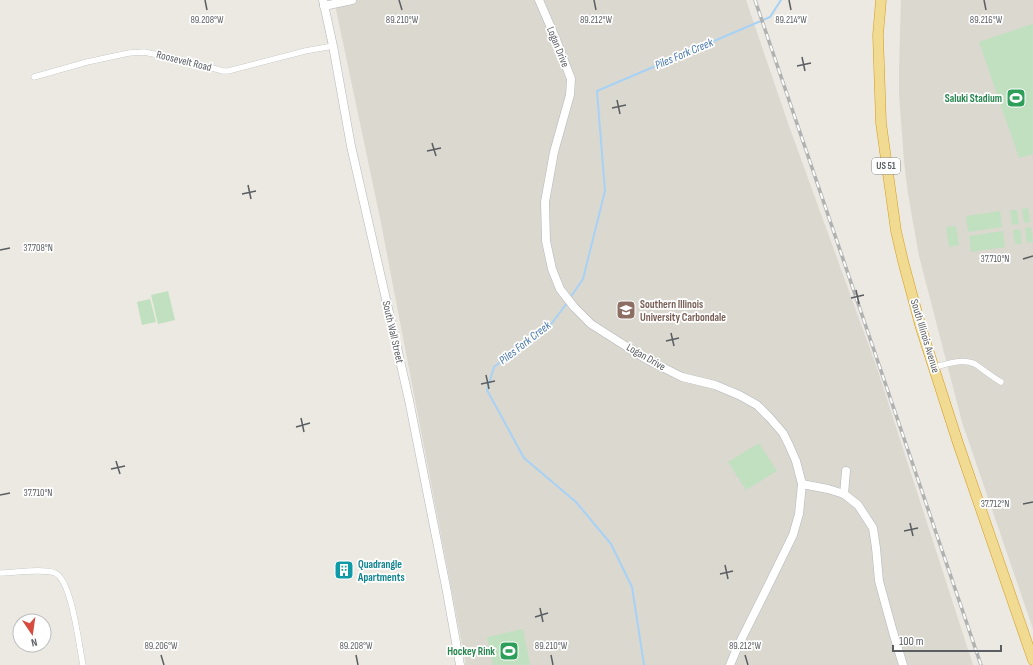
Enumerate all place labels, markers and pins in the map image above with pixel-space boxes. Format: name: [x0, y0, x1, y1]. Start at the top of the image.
sports icon: Saluki Stadium: [1005, 87, 1027, 109]
place label: Saluki Stadium: [945, 92, 1002, 105]
place label: Southern Illinois University Carbondale: [640, 298, 726, 324]
school or university icon: Southern Illinois University Carbondale: [615, 299, 637, 321]
place label: Quadrangle Apartments: [357, 558, 405, 584]
building icon: Quadrangle Apartments: [333, 559, 355, 581]
sports icon: Hockey Rink: [498, 640, 520, 662]
place label: Hockey Rink: [447, 645, 495, 658]

